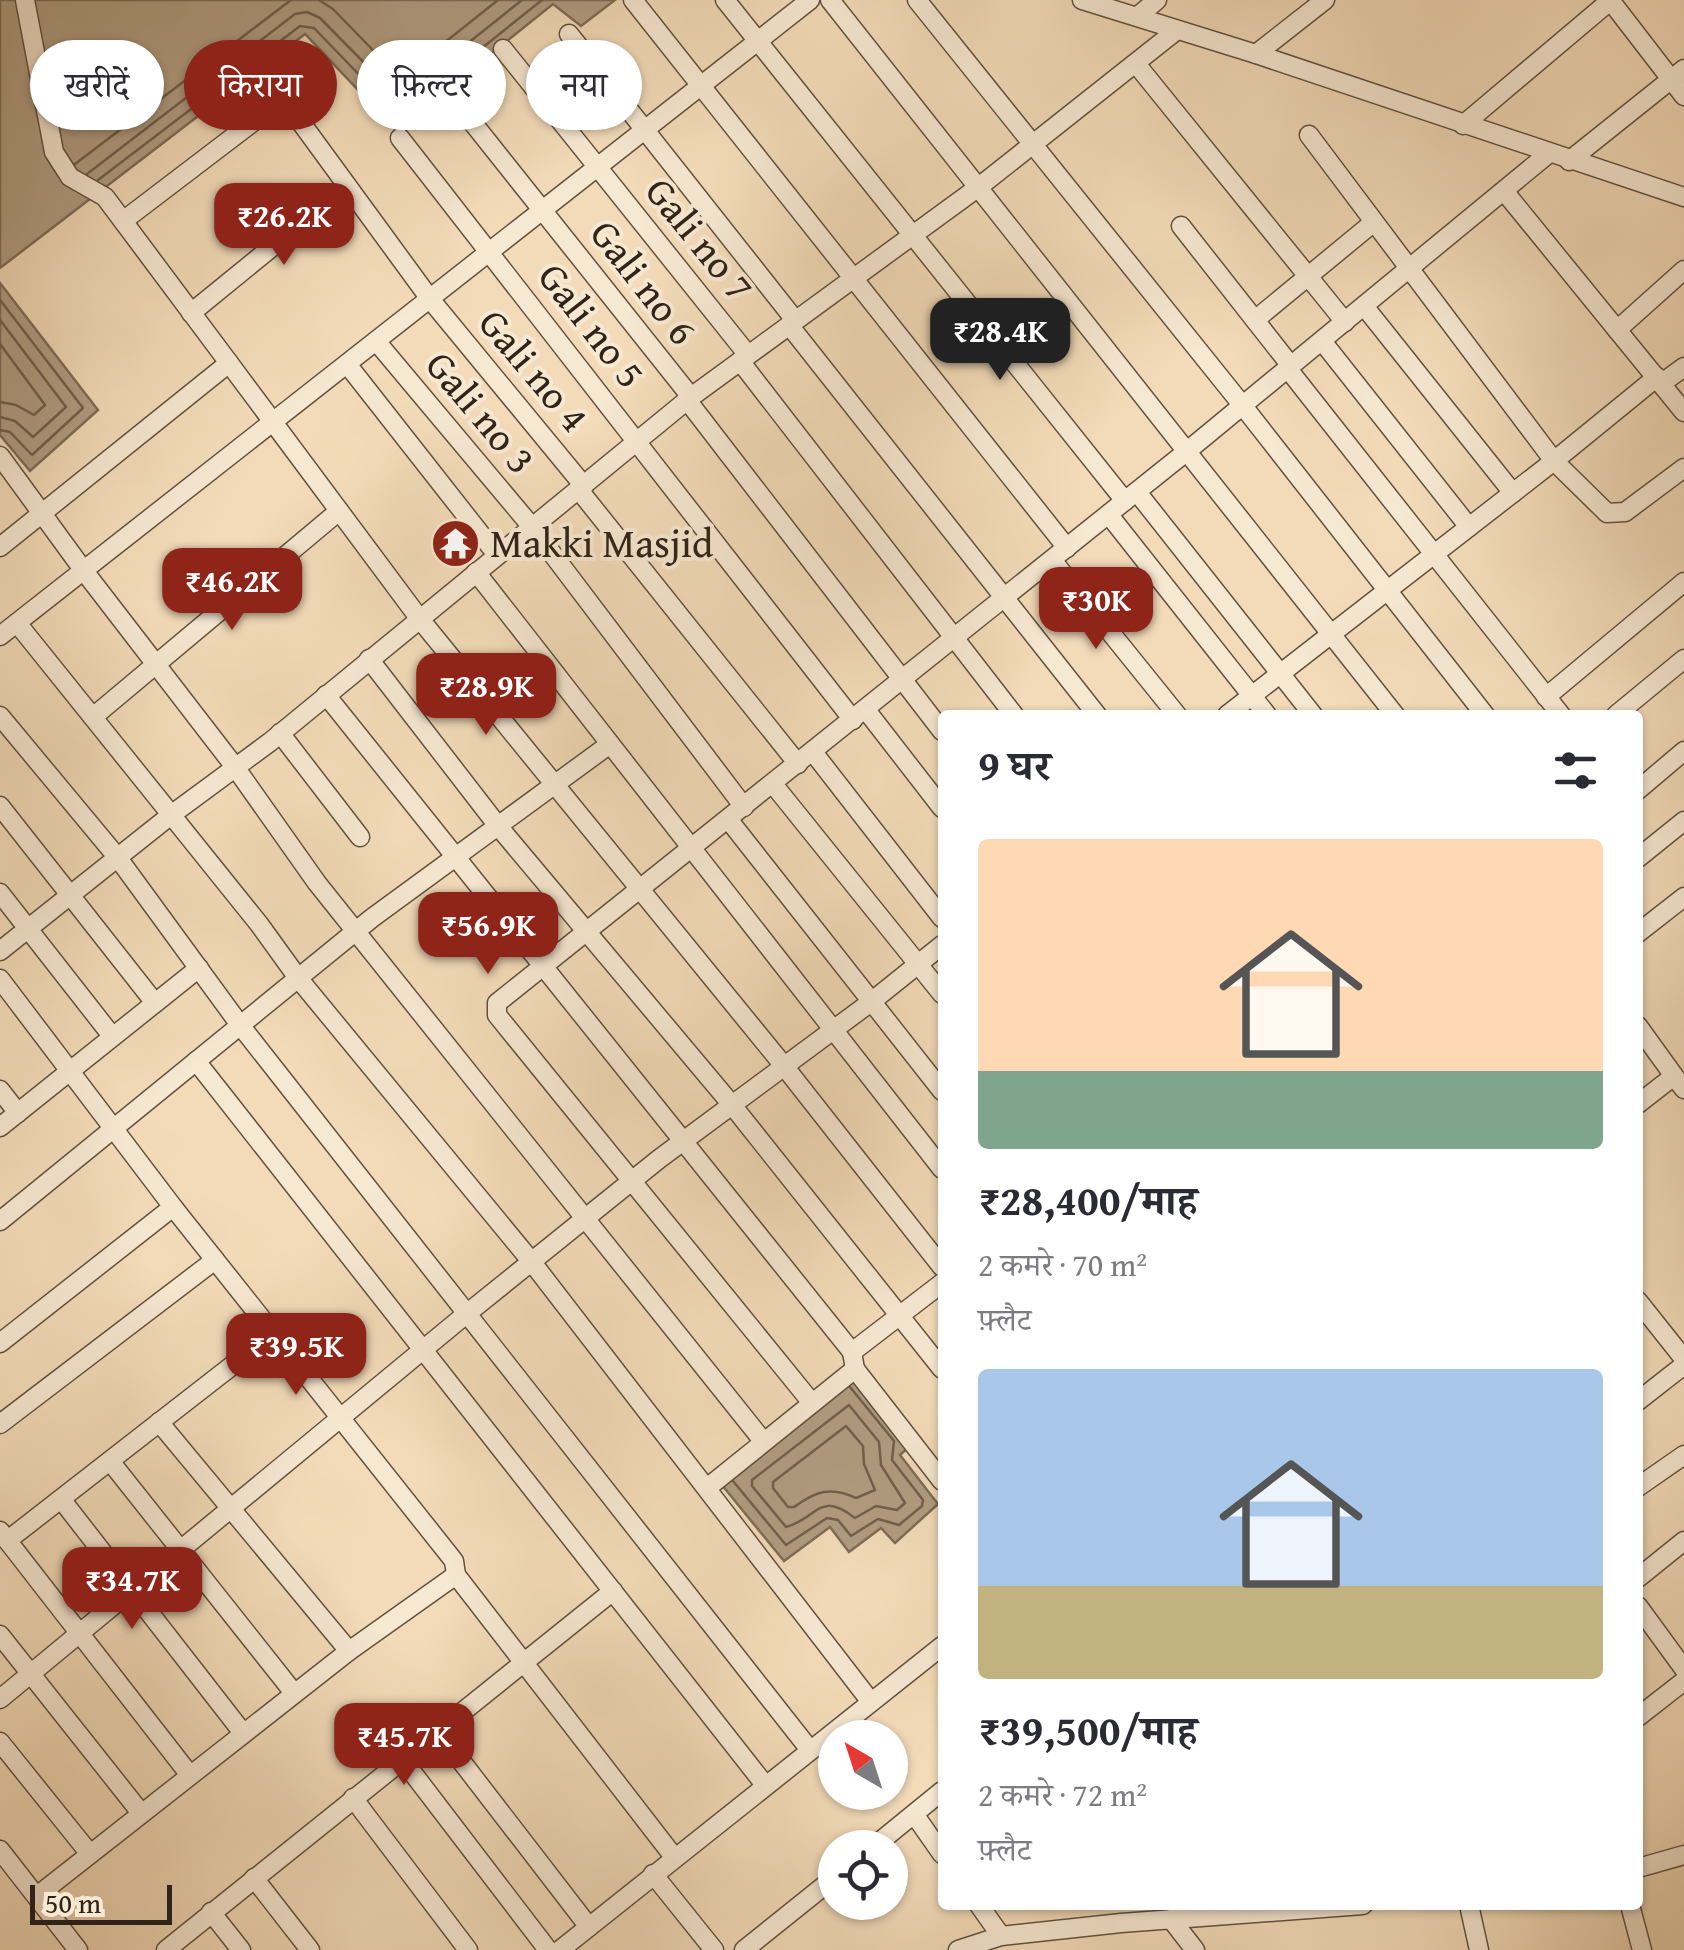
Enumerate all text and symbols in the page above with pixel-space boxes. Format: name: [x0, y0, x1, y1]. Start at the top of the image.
chip: खरीदें: [30, 40, 164, 130]
chip: किराया: [184, 40, 337, 130]
chip: फ़िल्टर: [357, 40, 506, 130]
chip: नया: [526, 40, 642, 130]
street label: Gali no 7: [632, 164, 769, 313]
pin: ₹26.2K: [203, 183, 365, 268]
text: ₹26.2K: [236, 192, 332, 239]
street label: Gali no 6: [577, 207, 712, 357]
street label: Gali no 5: [525, 250, 660, 400]
street label: Gali no 4: [465, 295, 603, 444]
pin: ₹28.4K: [919, 298, 1081, 383]
text: ₹28.4K: [952, 307, 1048, 354]
street label: Gali no 3: [412, 337, 550, 486]
place label: Makki Masjid: [490, 513, 714, 572]
temple icon: Makki Masjid: [429, 517, 481, 569]
pin: ₹46.2K: [151, 548, 313, 633]
text: ₹46.2K: [184, 557, 280, 604]
pin: ₹30K: [1037, 567, 1155, 652]
text: ₹30K: [1061, 576, 1131, 623]
pin: ₹28.9K: [405, 653, 567, 738]
text: ₹28.9K: [438, 662, 534, 709]
text: 9 घर: [978, 734, 1051, 795]
icon: filters: [1548, 743, 1603, 798]
pin: ₹56.9K: [407, 892, 569, 977]
text: ₹56.9K: [440, 901, 536, 948]
icon: home: [1201, 904, 1381, 1084]
text: ₹28,400/माह: [978, 1169, 1197, 1230]
text: 2 कमरे · 70 m²: [978, 1241, 1147, 1288]
text: फ़्लैट: [978, 1296, 1031, 1343]
pin: ₹39.5K: [215, 1313, 377, 1398]
text: ₹39.5K: [248, 1322, 344, 1369]
icon: home: [1201, 1434, 1381, 1614]
pin: ₹34.7K: [51, 1547, 213, 1632]
text: ₹34.7K: [84, 1556, 180, 1603]
text: ₹39,500/माह: [978, 1699, 1197, 1760]
pin: ₹45.7K: [323, 1703, 485, 1788]
text: ₹45.7K: [356, 1712, 452, 1759]
north arrow: [818, 1720, 908, 1810]
map controls: [818, 1720, 908, 1920]
text: 2 कमरे · 72 m²: [978, 1771, 1147, 1818]
text: फ़्लैट: [978, 1826, 1031, 1873]
button: locate: [818, 1830, 908, 1920]
scale bar: [30, 1880, 172, 1924]
text: 50 m: [45, 1882, 101, 1923]

